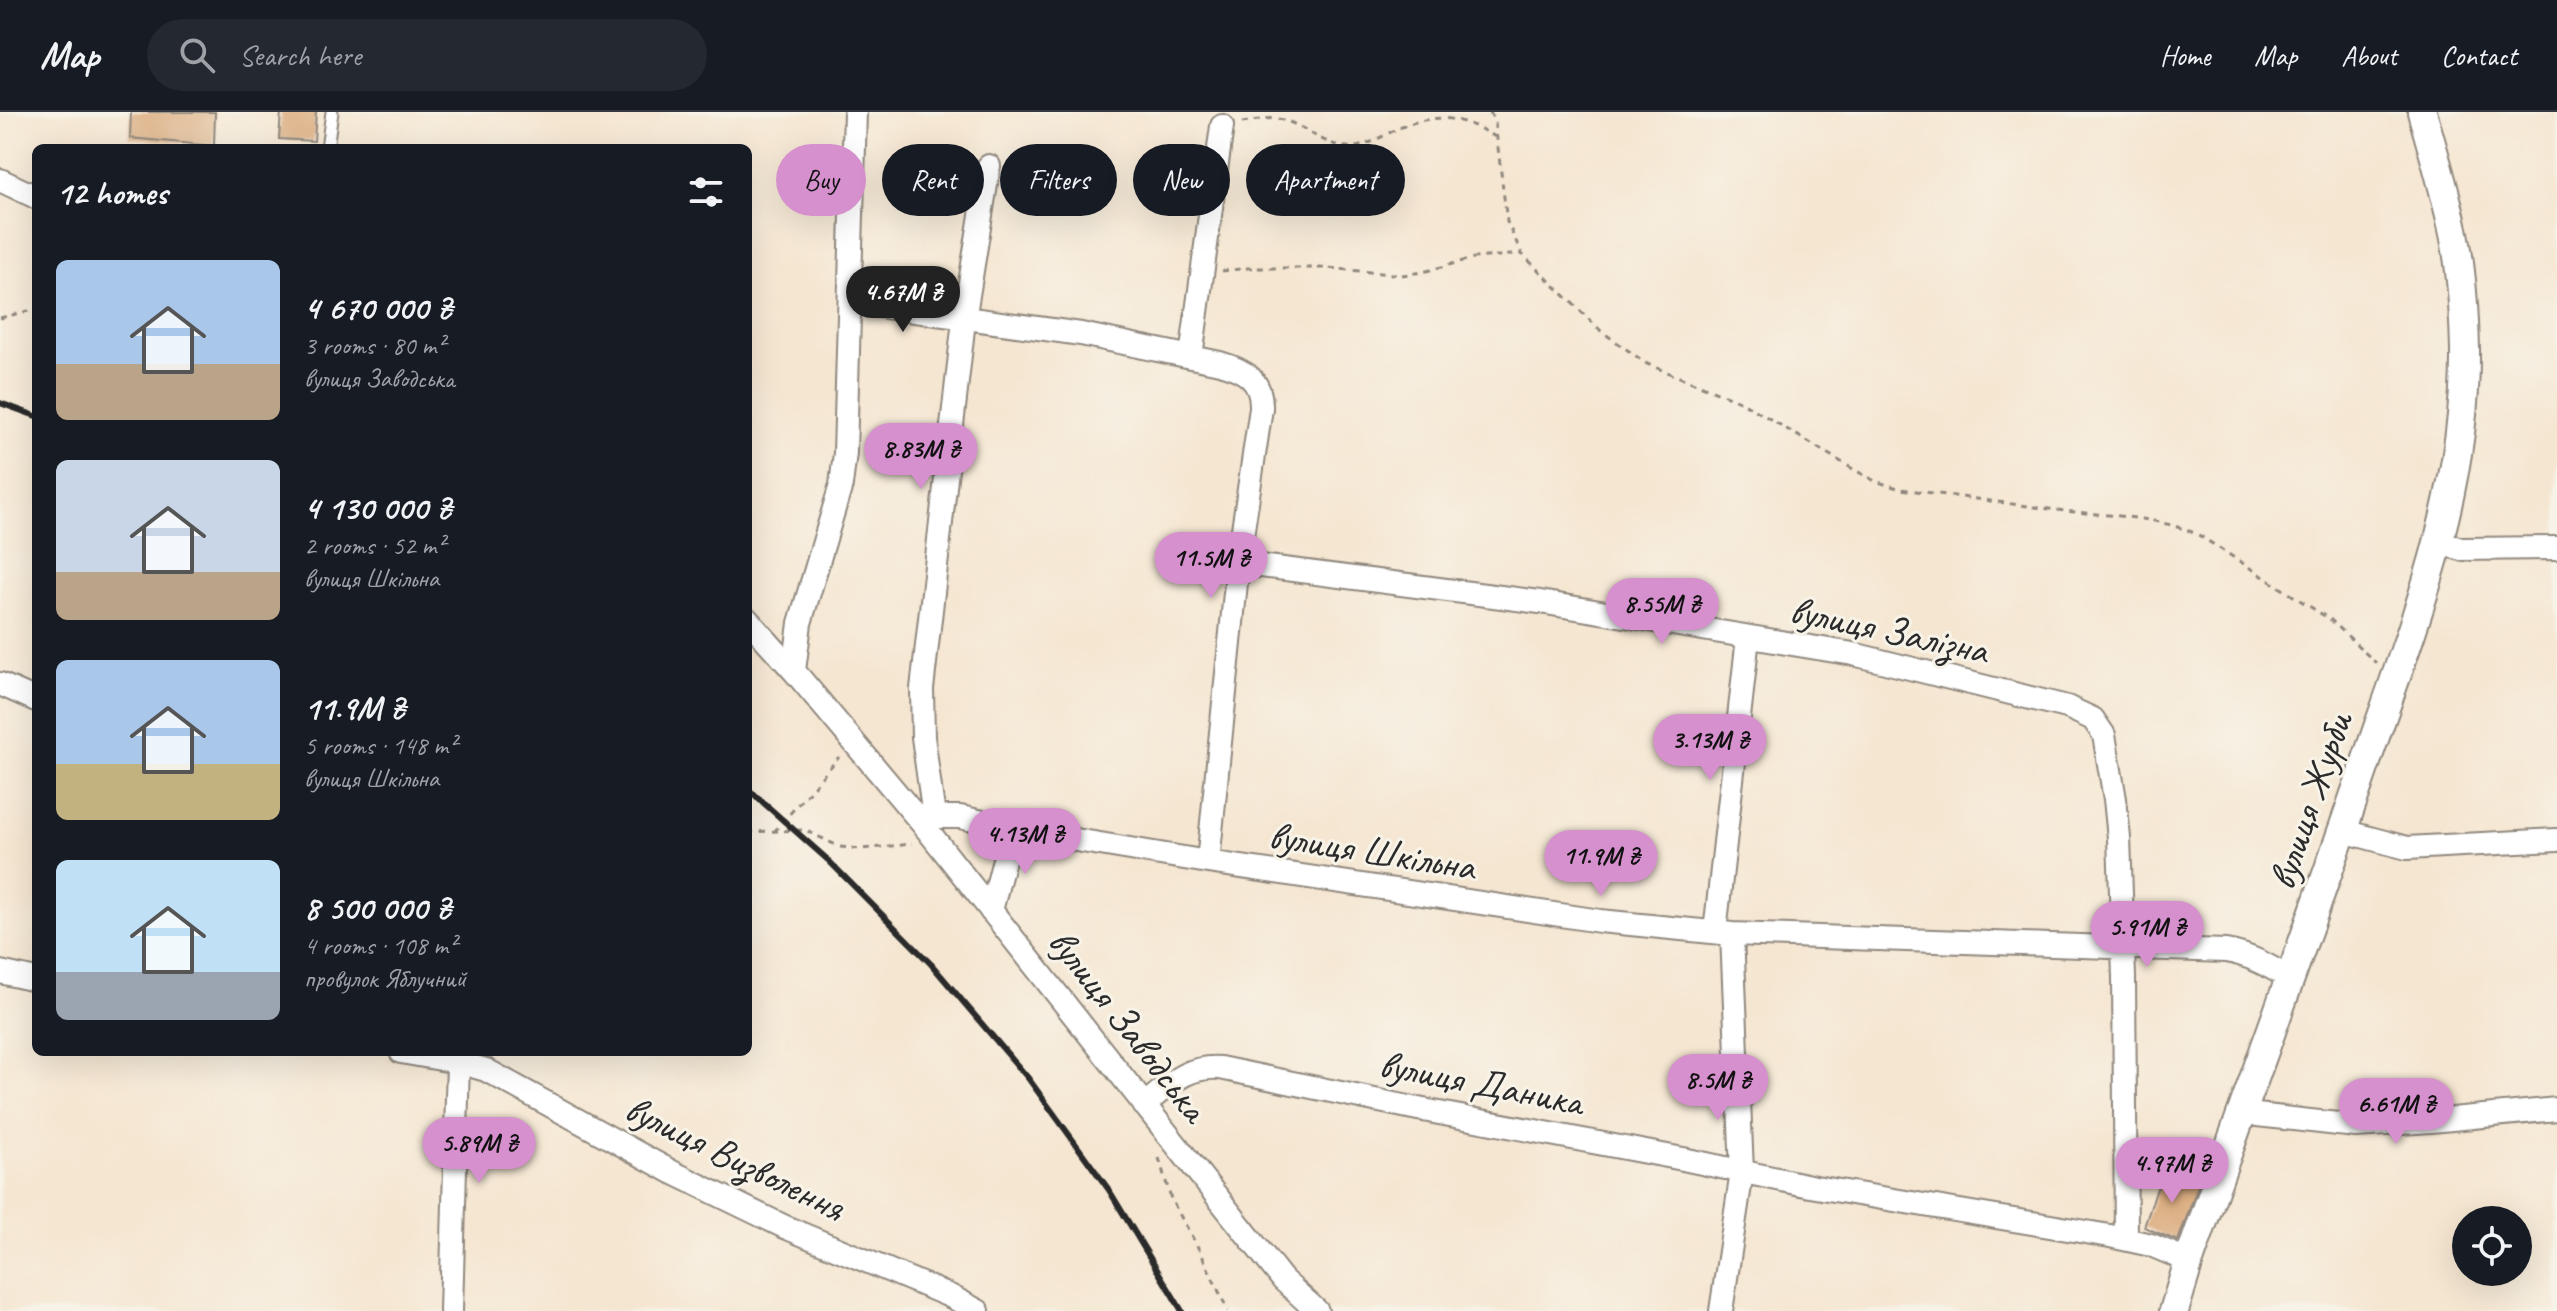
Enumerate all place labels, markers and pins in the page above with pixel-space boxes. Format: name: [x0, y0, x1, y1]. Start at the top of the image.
pin: 4.67M ₴: [829, 266, 977, 334]
pin: 8.83M ₴: [847, 423, 995, 491]
pin: 11.5M ₴: [1137, 532, 1285, 600]
pin: 8.55M ₴: [1588, 578, 1736, 646]
pin: 3.13M ₴: [1636, 714, 1784, 782]
pin: 4.13M ₴: [951, 808, 1099, 876]
pin: 11.9M ₴: [1527, 830, 1675, 898]
pin: 5.91M ₴: [2073, 901, 2221, 969]
pin: 8.5M ₴: [1653, 1054, 1783, 1122]
pin: 6.61M ₴: [2322, 1078, 2470, 1146]
pin: 5.89M ₴: [405, 1117, 553, 1185]
pin: 4.97M ₴: [2098, 1137, 2246, 1205]

